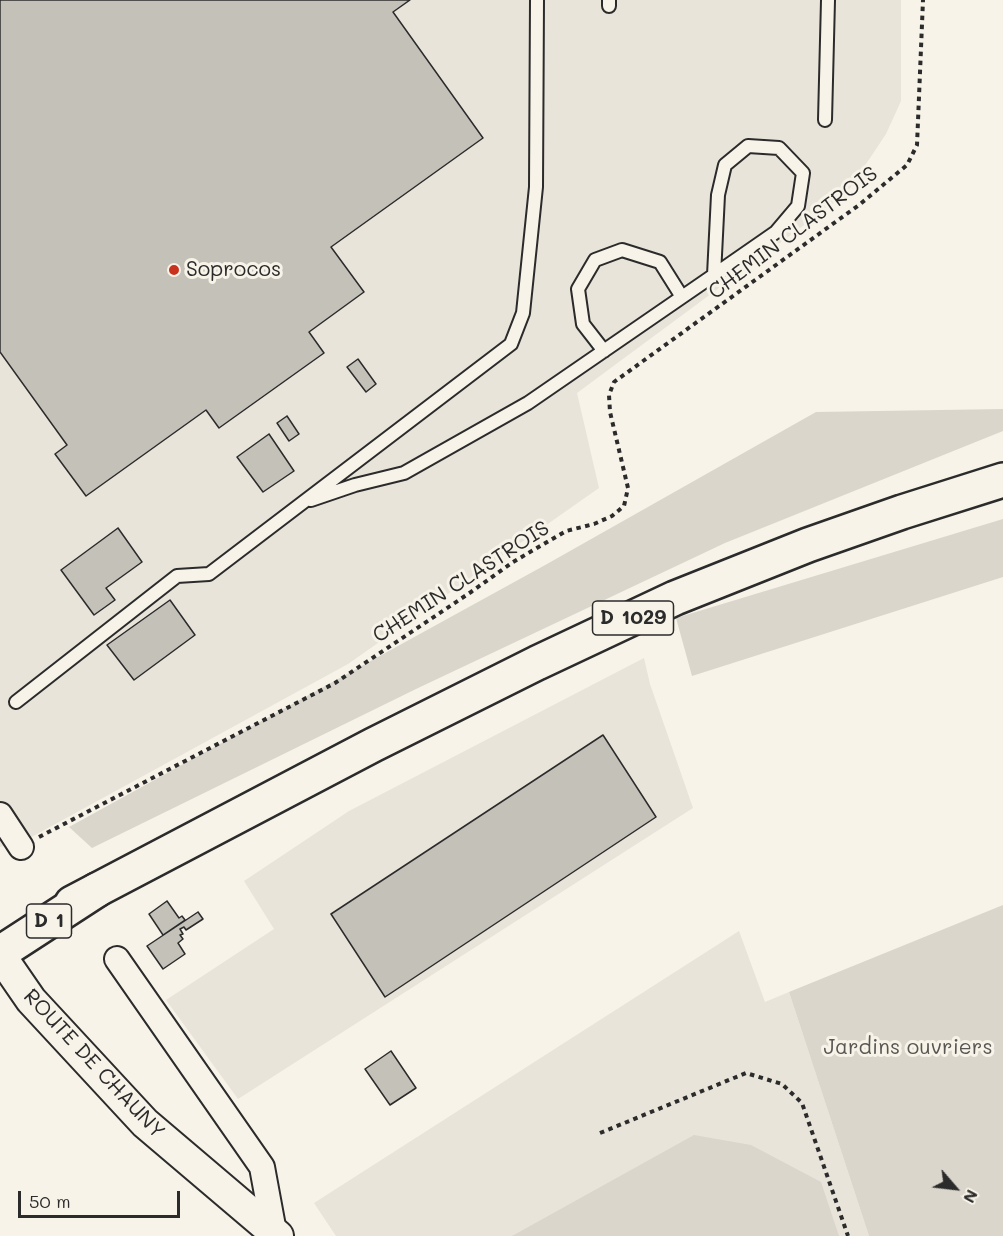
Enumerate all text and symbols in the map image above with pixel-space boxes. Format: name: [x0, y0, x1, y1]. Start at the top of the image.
street label: CHEMIN CLASTROIS: [703, 161, 883, 305]
place label: Soprocos: [186, 257, 281, 283]
marker: Soprocos: [167, 263, 181, 277]
street label: CHEMIN CLASTROIS: [368, 516, 554, 648]
road number: D 1029: [592, 601, 674, 635]
road number: D 1: [26, 904, 72, 938]
street label: ROUTE DE CHAUNY: [18, 984, 170, 1144]
park label: Jardins ouvriers: [823, 1035, 993, 1061]
north arrow: [925, 1158, 985, 1218]
scale bar: [21, 1179, 183, 1217]
text: N: [959, 1186, 983, 1207]
text: 50 m: [29, 1189, 71, 1213]

